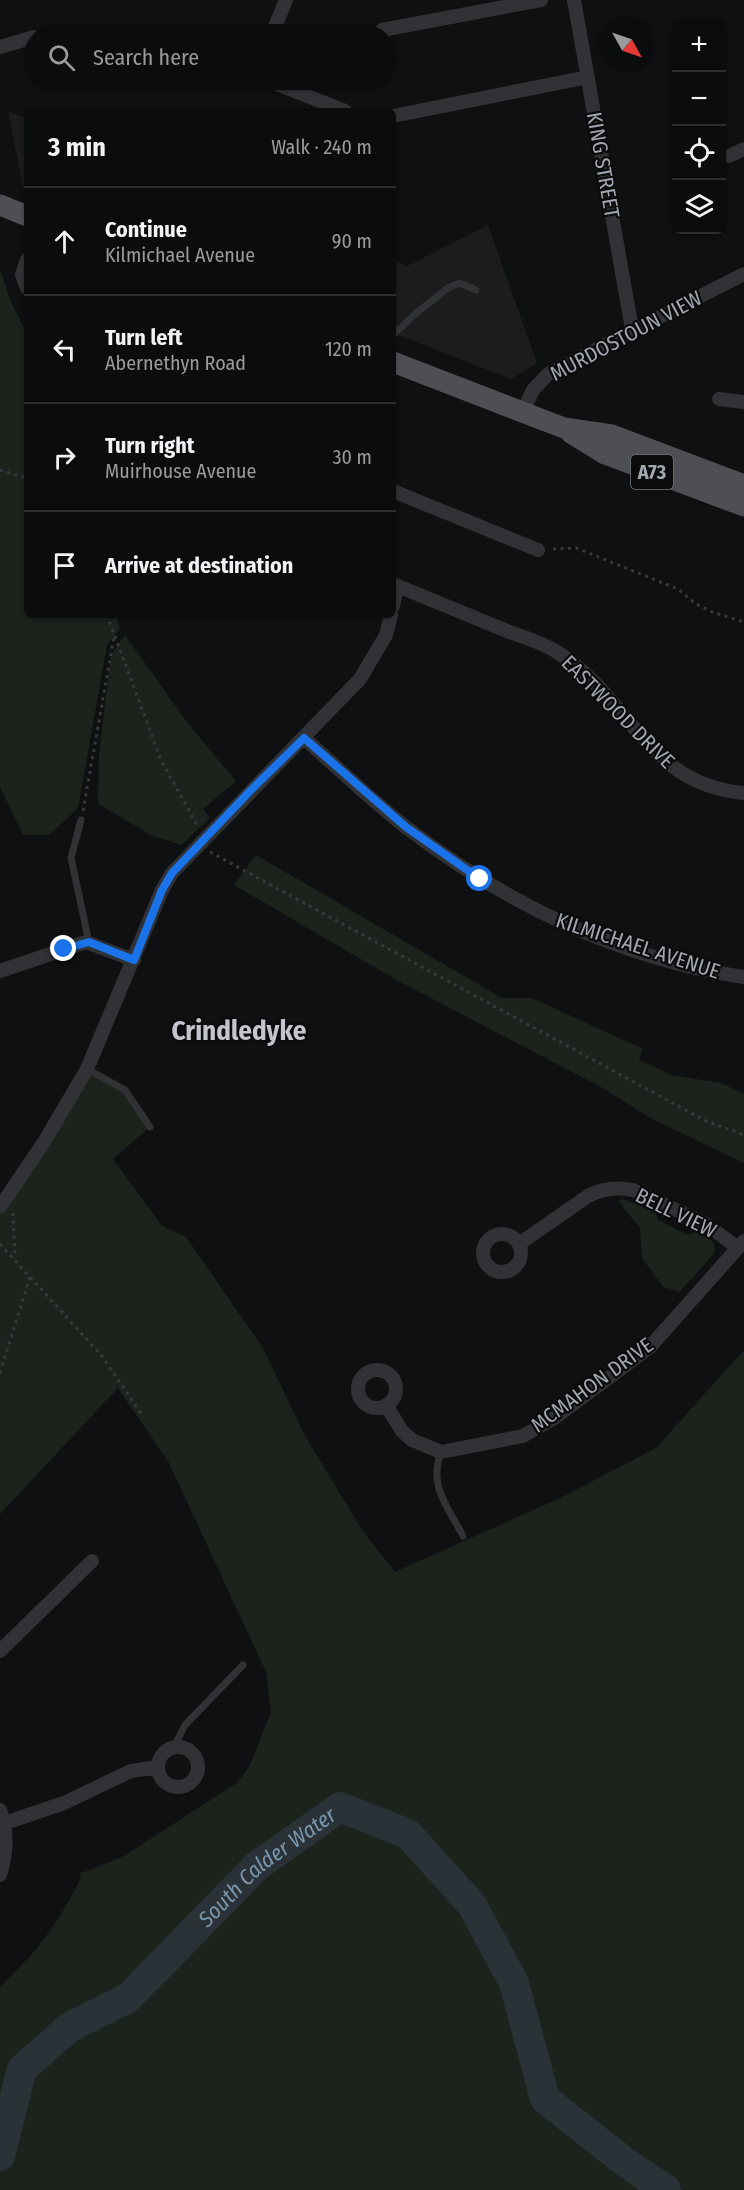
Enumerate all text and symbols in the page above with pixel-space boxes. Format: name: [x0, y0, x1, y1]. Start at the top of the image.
north arrow: [600, 18, 654, 72]
map controls: [672, 18, 726, 234]
button: +: [672, 18, 726, 72]
search box: [24, 24, 396, 90]
icon: search: [45, 41, 78, 74]
text: Search here: [93, 44, 199, 71]
button: −: [672, 72, 726, 126]
street label: KING STREET: [581, 110, 625, 220]
button: locate: [672, 126, 726, 180]
text: 3 min: [48, 132, 106, 163]
text: Walk · 240 m: [271, 135, 372, 159]
button: layers: [672, 180, 726, 234]
text: Continue: [105, 216, 187, 243]
icon: ahead: [48, 225, 81, 258]
text: 90 m: [332, 229, 372, 253]
text: Kilmichael Avenue: [105, 243, 255, 267]
street label: MURDOSTOUN VIEW: [546, 285, 707, 387]
text: Turn left: [105, 324, 183, 351]
icon: left: [48, 333, 81, 366]
text: 120 m: [325, 337, 372, 361]
text: Abernethyn Road: [105, 351, 246, 375]
text: Turn right: [105, 432, 194, 459]
icon: right: [48, 441, 81, 474]
text: 30 m: [332, 445, 372, 469]
road number: A73: [631, 455, 673, 489]
text: Muirhouse Avenue: [105, 459, 256, 483]
icon: arrive: [48, 549, 81, 582]
text: Arrive at destination: [105, 552, 293, 579]
street label: EASTWOOD DRIVE: [556, 650, 680, 774]
route start: [466, 865, 492, 891]
street label: KILMICHAEL AVENUE: [553, 907, 723, 985]
route end: [50, 935, 76, 961]
district label: Crindledyke: [171, 1015, 307, 1047]
street label: BELL VIEW: [631, 1182, 721, 1244]
street label: MCMAHON DRIVE: [526, 1332, 658, 1438]
water label: South Calder Water: [191, 1800, 342, 1933]

